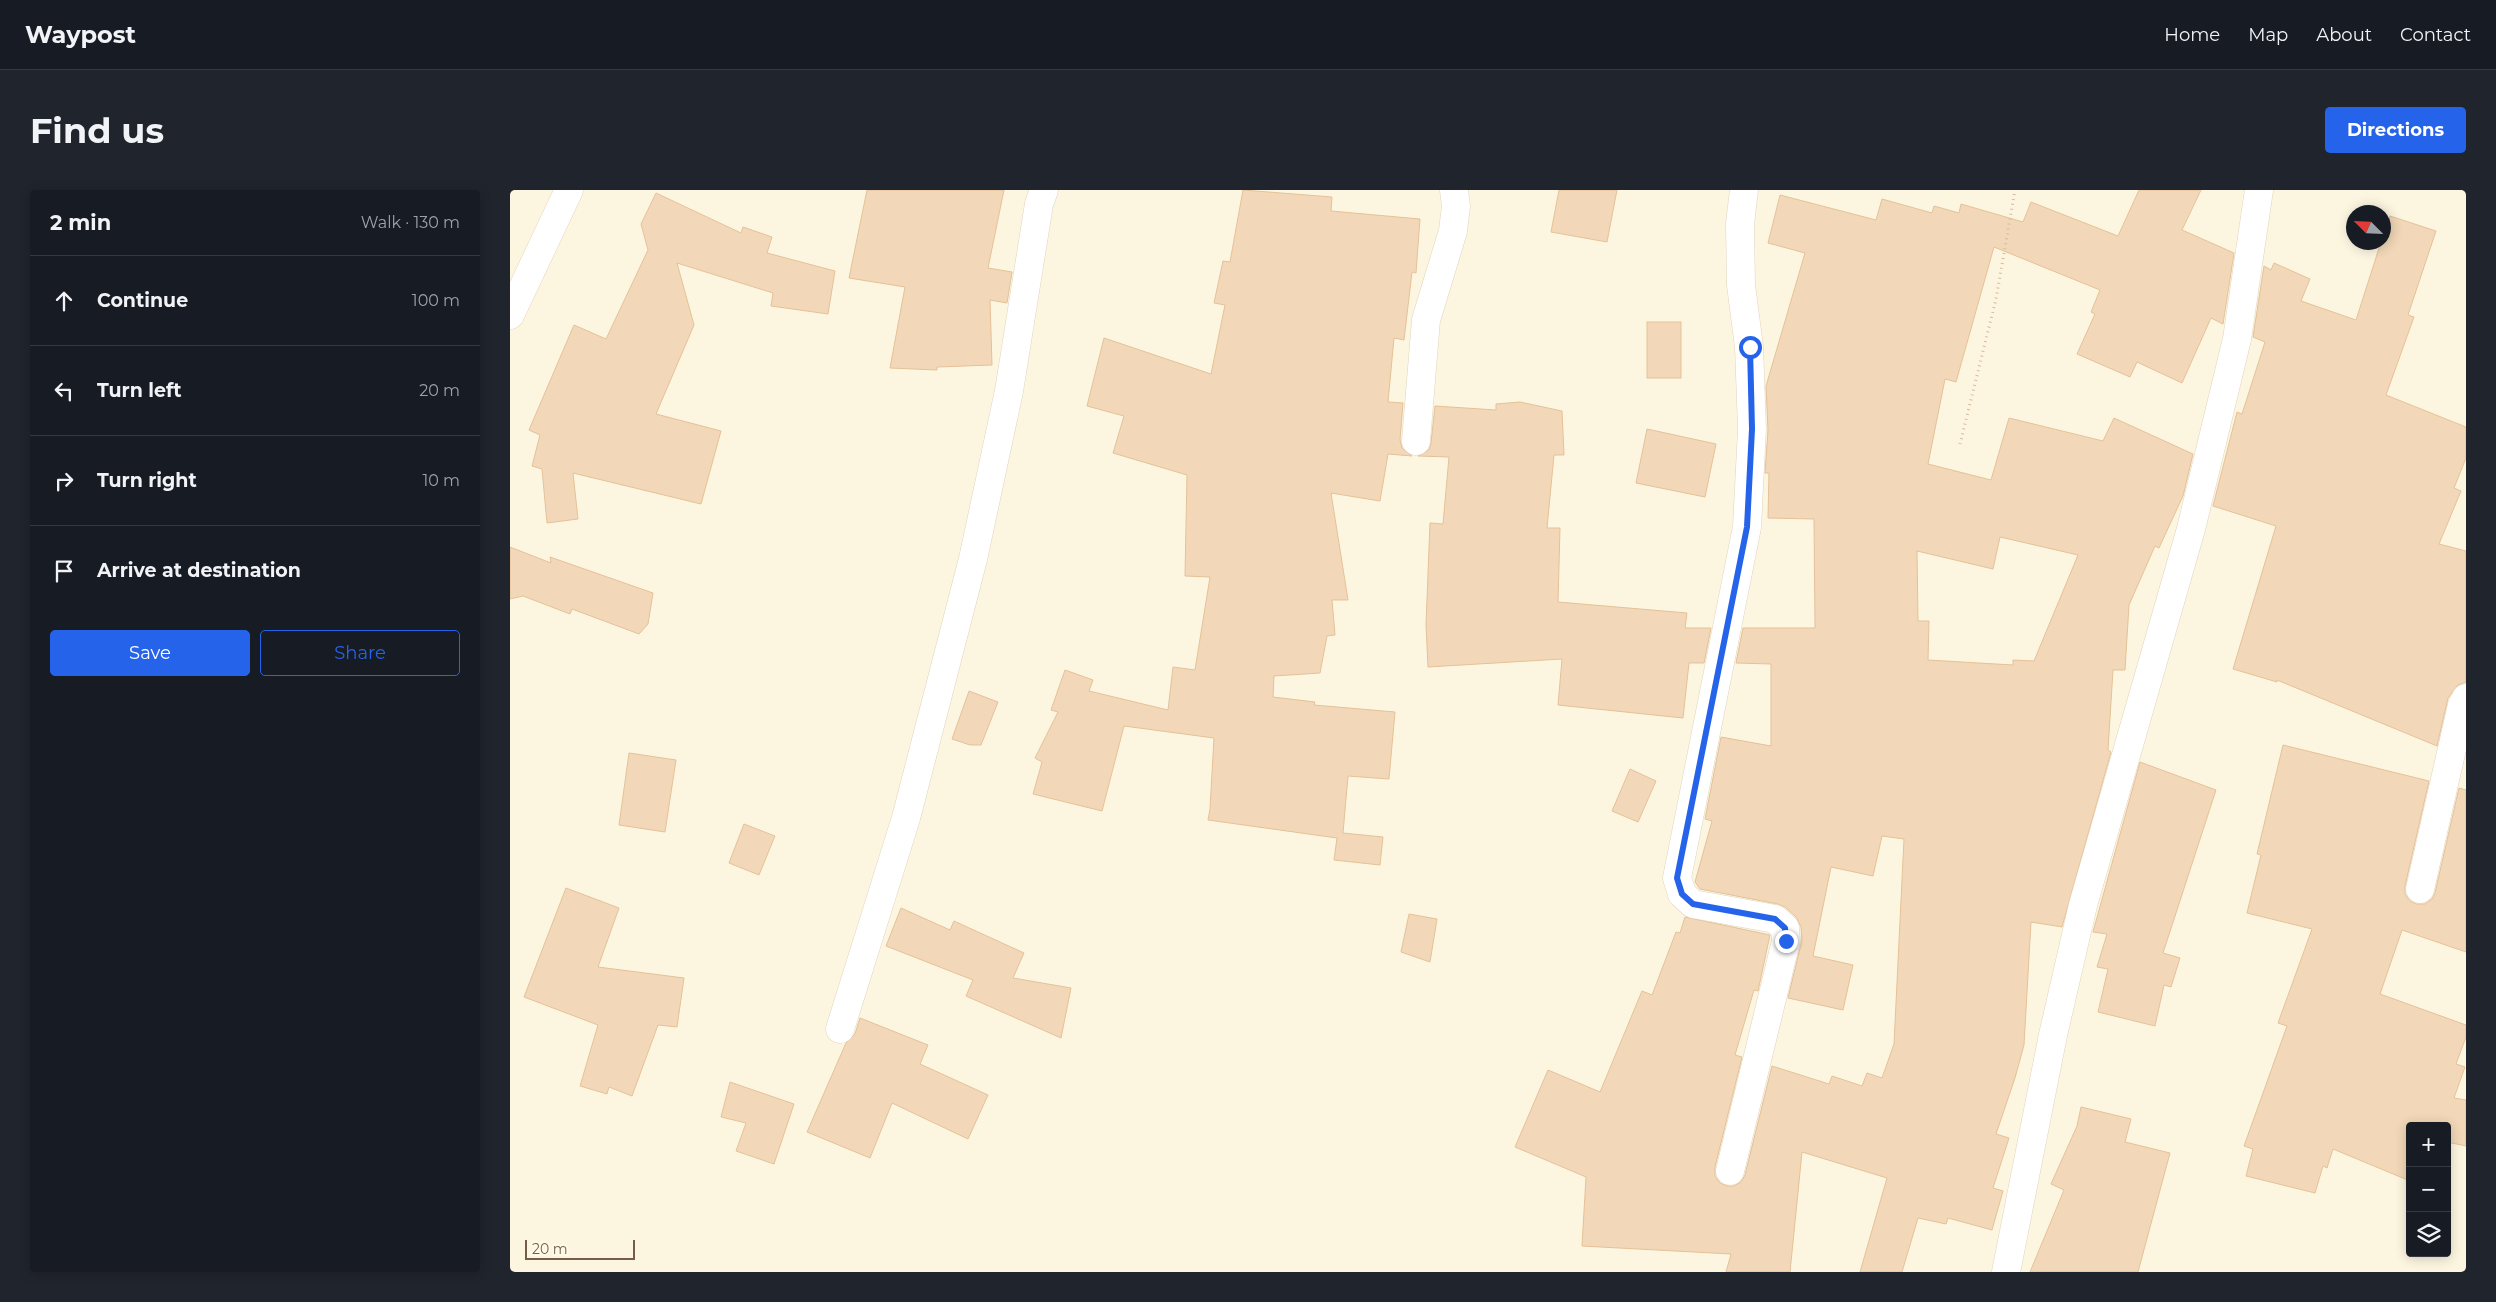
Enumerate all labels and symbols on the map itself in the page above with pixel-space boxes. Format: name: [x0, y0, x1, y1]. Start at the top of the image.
north arrow: [2346, 205, 2391, 250]
route start: [1739, 336, 1762, 359]
route end: [1775, 930, 1798, 953]
scale bar: [525, 1237, 635, 1260]

